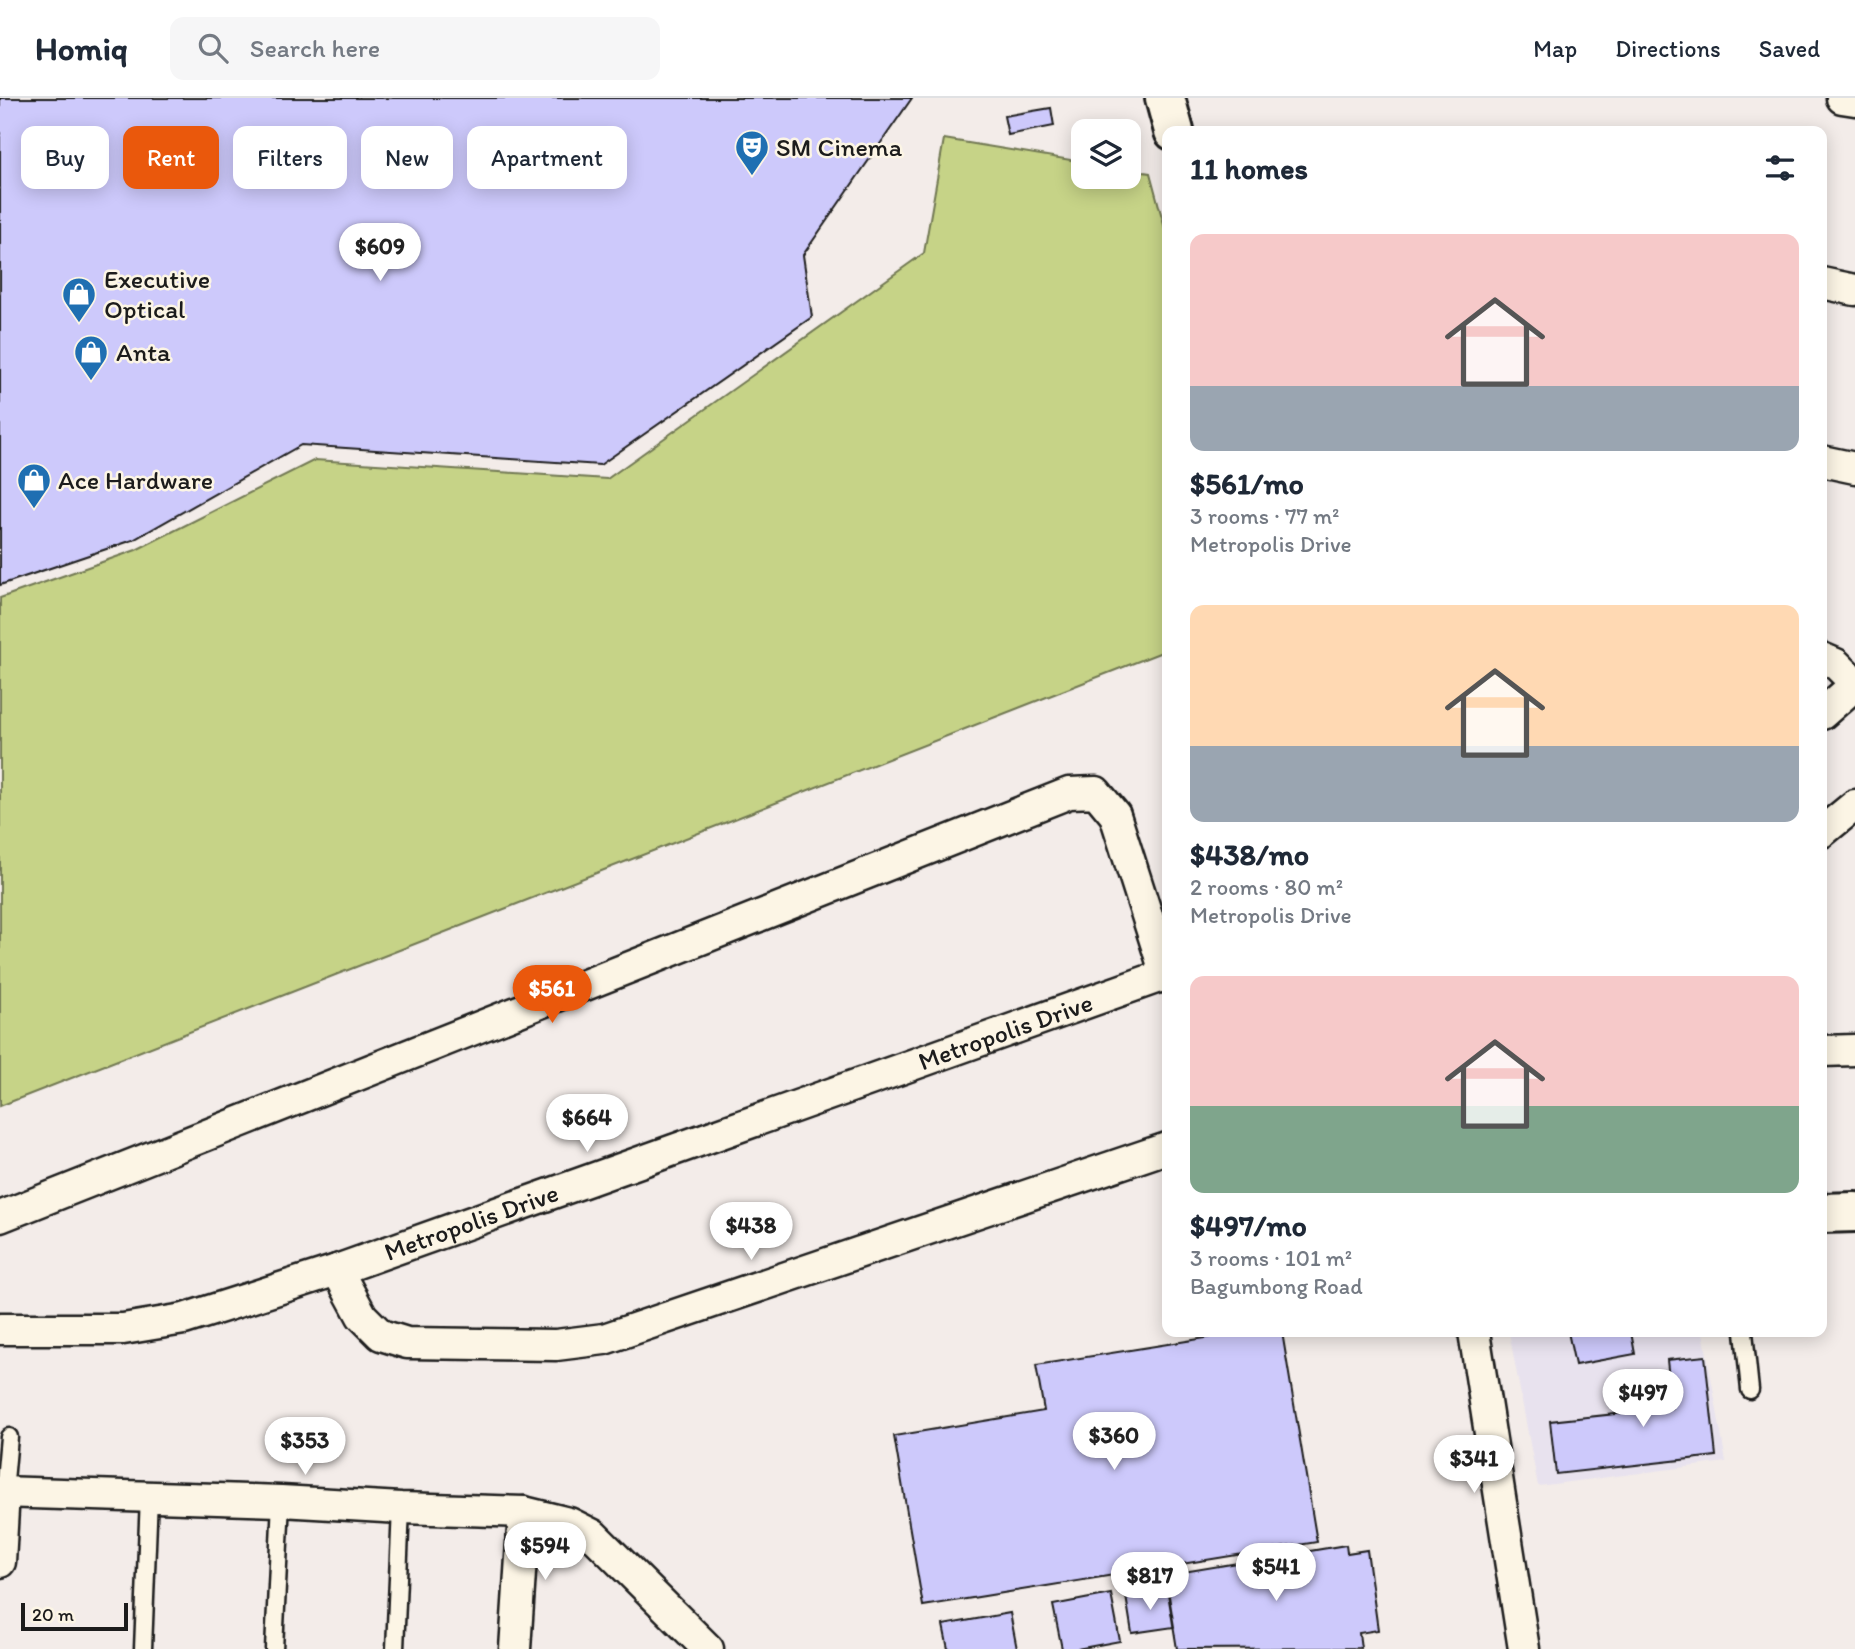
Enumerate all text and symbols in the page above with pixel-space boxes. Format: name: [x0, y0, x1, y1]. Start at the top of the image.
search box: [170, 17, 660, 80]
text: Homiq: [35, 29, 128, 68]
icon: search: [194, 29, 232, 67]
text: Search here: [250, 32, 380, 64]
text: Map: [1533, 34, 1577, 63]
text: Directions: [1615, 34, 1721, 63]
text: Saved: [1759, 34, 1820, 63]
map controls: [1071, 119, 1141, 189]
button: layers: [1071, 119, 1141, 189]
chip: Buy: [21, 126, 109, 189]
chip: Rent: [123, 126, 219, 189]
chip: Filters: [233, 126, 347, 189]
chip: New: [361, 126, 453, 189]
chip: Apartment: [467, 126, 627, 189]
theatre icon: SM Cinema: [733, 128, 771, 177]
place label: SM Cinema: [776, 131, 903, 163]
icon: filters: [1761, 149, 1799, 187]
text: 11 homes: [1190, 150, 1308, 187]
pin: $609: [339, 223, 421, 283]
text: $609: [355, 232, 405, 260]
place label: Executive Optical: [104, 263, 210, 325]
shop icon: Executive Optical: [60, 275, 98, 324]
icon: home: [1432, 279, 1558, 405]
shop icon: Anta: [72, 333, 110, 382]
place label: Anta: [116, 336, 171, 368]
shop icon: Ace Hardware: [15, 461, 53, 510]
place label: Ace Hardware: [58, 464, 213, 496]
text: $561/mo: [1190, 465, 1304, 502]
text: 3 rooms · 77 m²: [1190, 502, 1340, 530]
text: Metropolis Drive: [1190, 530, 1352, 558]
icon: home: [1432, 650, 1558, 776]
text: $438/mo: [1190, 836, 1309, 873]
text: 2 rooms · 80 m²: [1190, 873, 1343, 901]
text: Metropolis Drive: [1190, 901, 1352, 929]
pin: $561: [511, 965, 593, 1025]
text: $561: [529, 974, 575, 1002]
street label: Metropolis Drive: [914, 986, 1097, 1077]
icon: home: [1432, 1021, 1558, 1147]
pin: $664: [546, 1094, 628, 1154]
text: $664: [562, 1103, 612, 1131]
street label: Metropolis Drive: [380, 1176, 563, 1268]
pin: $438: [710, 1202, 792, 1262]
text: $497/mo: [1190, 1207, 1307, 1244]
text: $438: [726, 1211, 776, 1239]
text: 3 rooms · 101 m²: [1190, 1244, 1352, 1272]
text: Bagumbong Road: [1190, 1272, 1363, 1300]
pin: $497: [1602, 1370, 1684, 1429]
text: $497: [1619, 1378, 1667, 1406]
pin: $360: [1073, 1412, 1155, 1472]
pin: $353: [264, 1418, 346, 1477]
text: $360: [1089, 1421, 1139, 1449]
text: $353: [281, 1426, 329, 1454]
pin: $341: [1433, 1436, 1515, 1495]
text: $341: [1450, 1444, 1498, 1472]
pin: $594: [504, 1522, 586, 1582]
text: $594: [520, 1531, 570, 1559]
pin: $541: [1235, 1544, 1317, 1603]
pin: $817: [1109, 1552, 1191, 1612]
text: $541: [1252, 1552, 1300, 1580]
text: $817: [1127, 1561, 1173, 1589]
scale bar: [21, 1600, 128, 1632]
text: 20 m: [32, 1603, 74, 1626]

